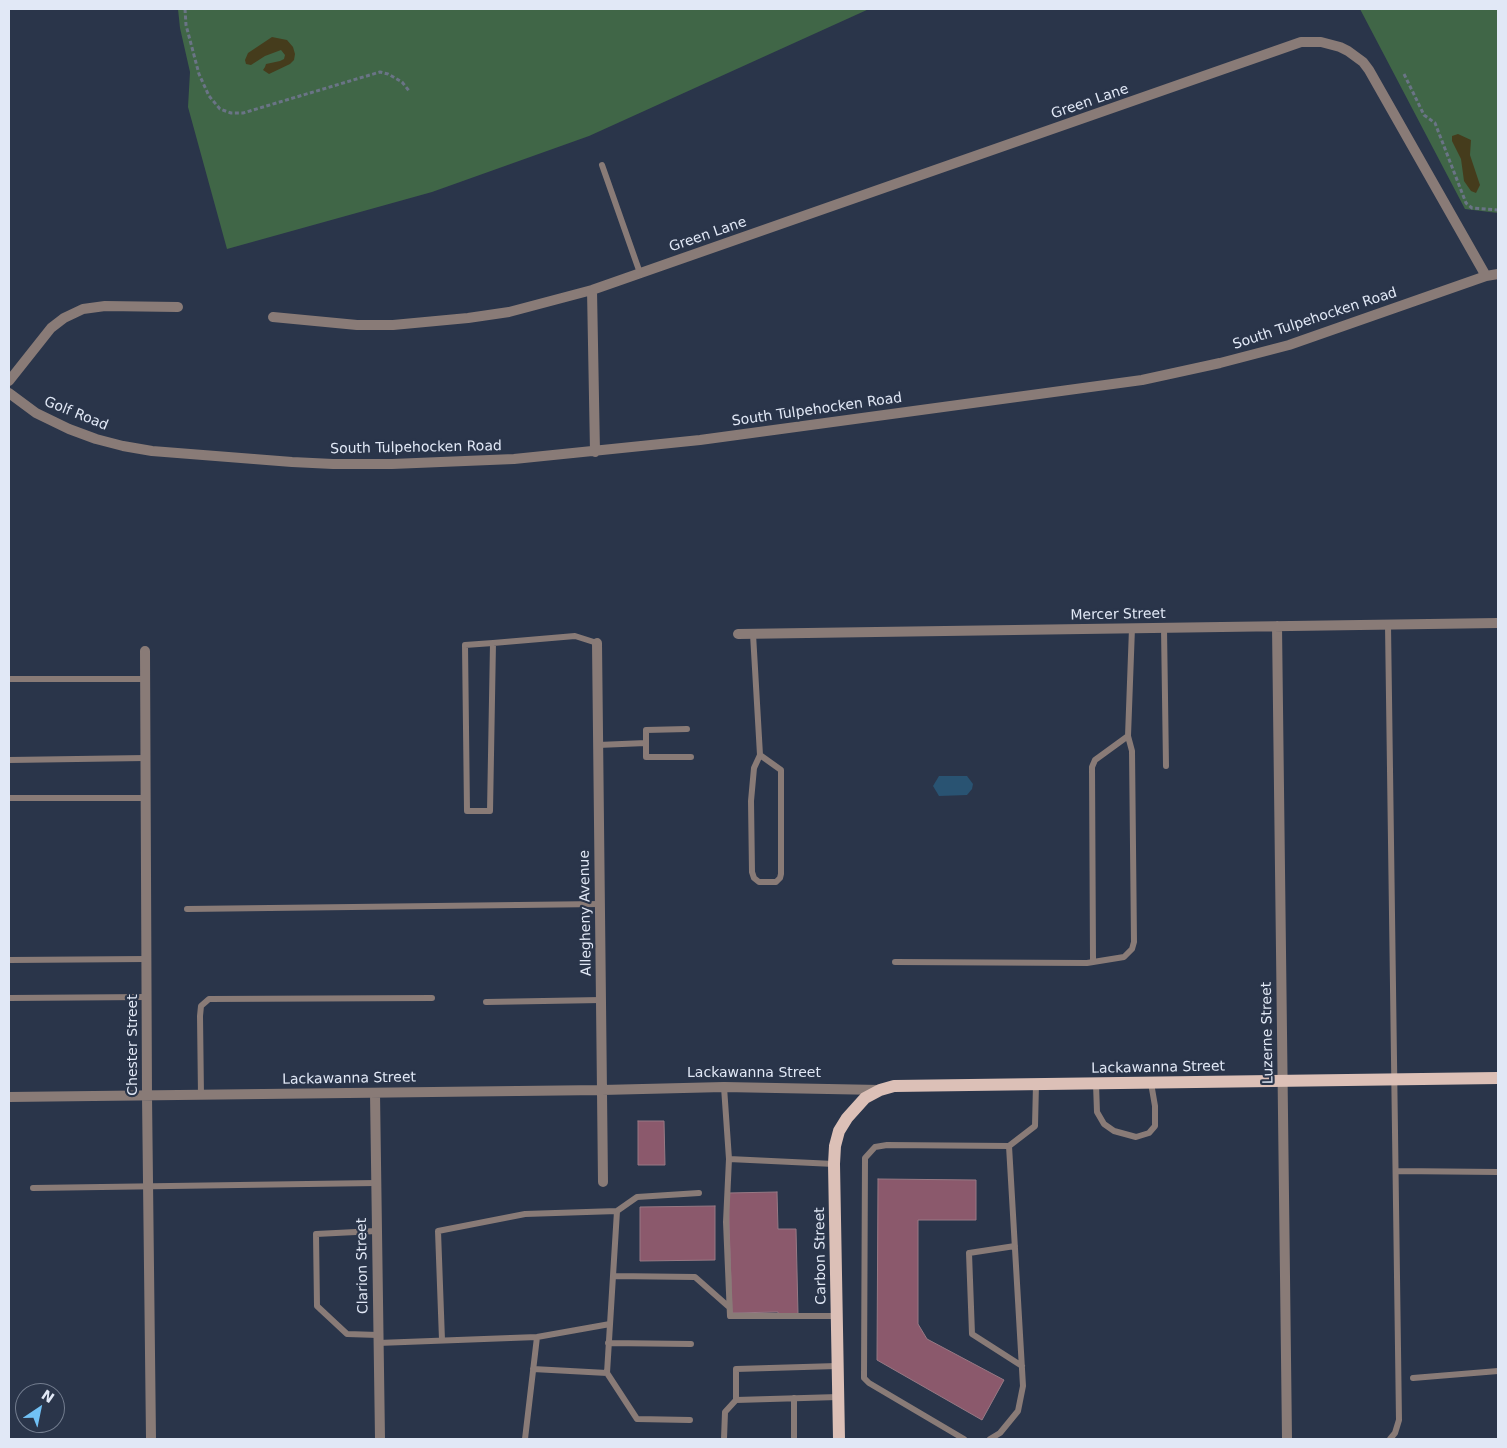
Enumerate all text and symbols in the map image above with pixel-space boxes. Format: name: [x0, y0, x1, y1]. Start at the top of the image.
street label: Green Lane: [1049, 81, 1131, 123]
street label: Green Lane: [667, 214, 749, 256]
street label: South Tulpehocken Road: [1231, 284, 1399, 354]
street label: South Tulpehocken Road: [731, 390, 903, 430]
street label: Golf Road: [41, 394, 111, 434]
street label: South Tulpehocken Road: [330, 438, 502, 458]
street label: Mercer Street: [1070, 606, 1166, 624]
street label: Allegheny Avenue: [577, 850, 595, 976]
street label: Luzerne Street: [1259, 982, 1277, 1084]
street label: Chester Street: [125, 994, 141, 1096]
street label: Lackawanna Street: [1091, 1058, 1225, 1078]
street label: Lackawanna Street: [687, 1065, 821, 1081]
street label: Lackawanna Street: [282, 1069, 416, 1089]
street label: Carbon Street: [812, 1207, 830, 1305]
street label: Clarion Street: [354, 1218, 372, 1314]
north arrow: [15, 1383, 65, 1433]
text: N: [38, 1386, 57, 1406]

